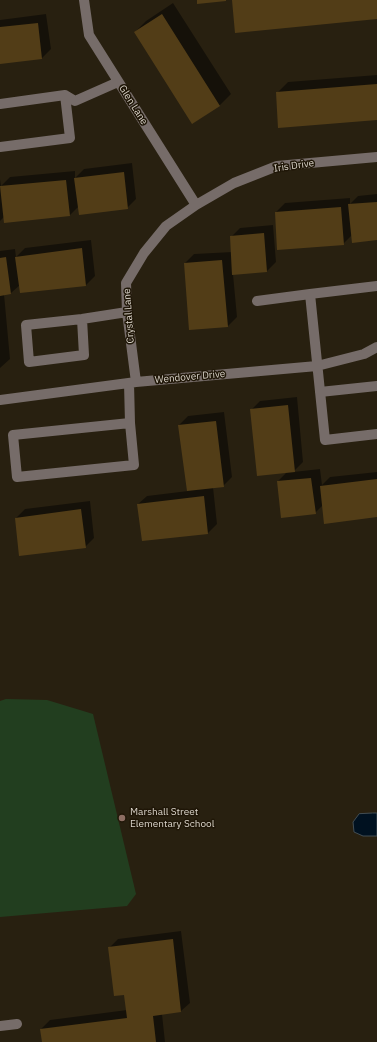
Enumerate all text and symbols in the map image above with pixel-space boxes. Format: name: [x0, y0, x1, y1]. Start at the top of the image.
street label: Glen Lane: [116, 83, 150, 127]
street label: Iris Drive: [273, 157, 315, 175]
street label: Crystal Lane: [121, 288, 137, 344]
street label: Wendover Drive: [154, 368, 226, 386]
place label: Marshall Street Elementary School: [130, 806, 214, 830]
marker: Marshall Street Elementary School: [117, 813, 127, 823]

